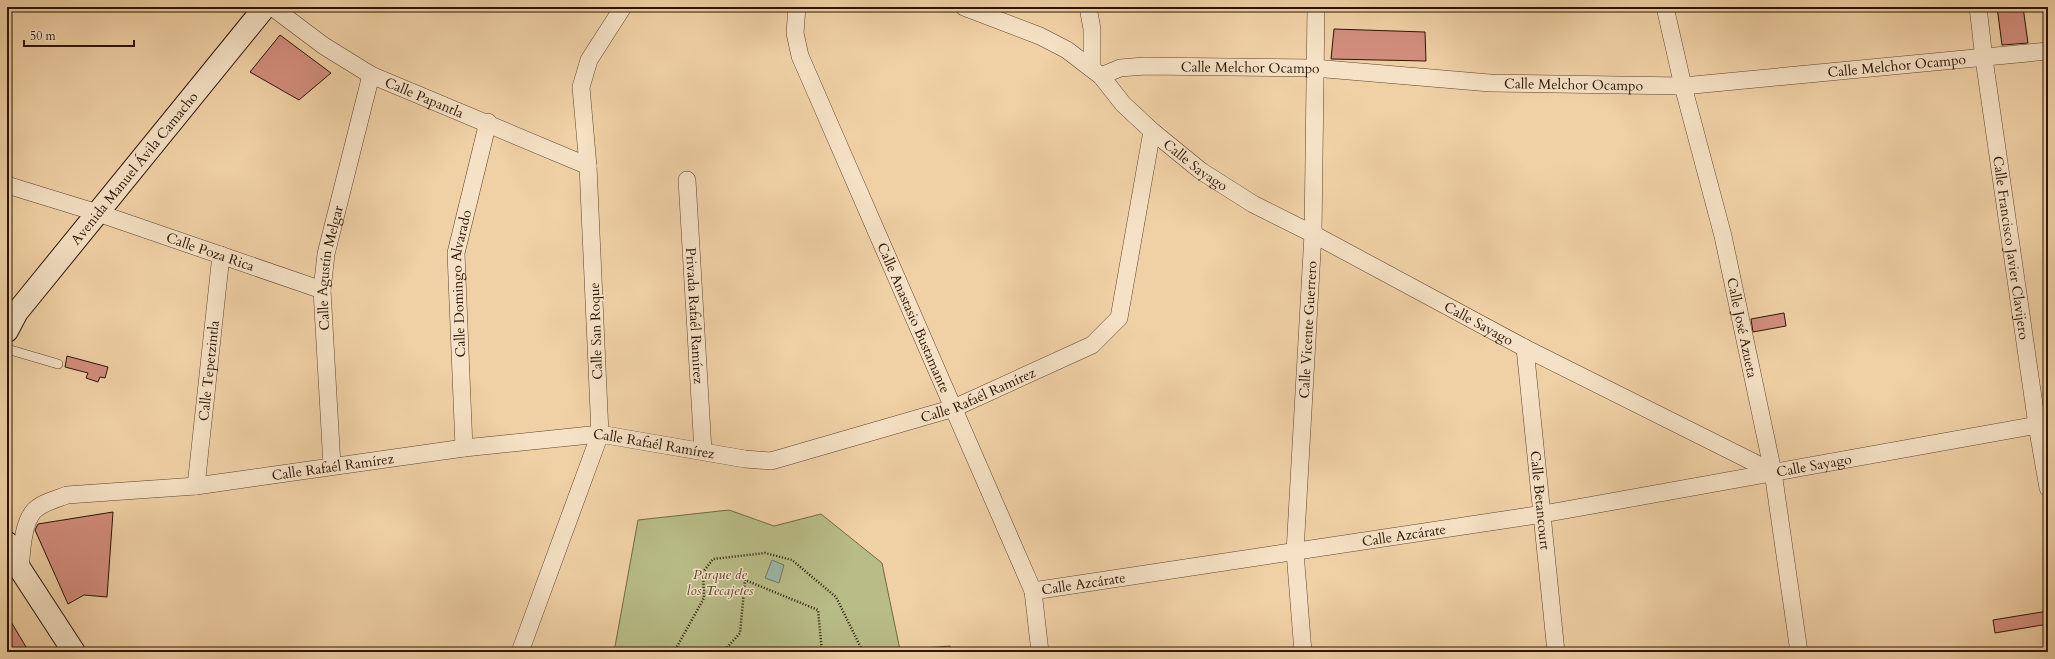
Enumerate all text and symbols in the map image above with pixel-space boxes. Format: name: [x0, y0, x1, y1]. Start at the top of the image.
scale bar: [24, 22, 134, 48]
text: 50 m: [30, 28, 57, 44]
street label: Calle Melchor Ocampo: [1827, 49, 1967, 82]
street label: Calle Melchor Ocampo: [1181, 57, 1321, 78]
street label: Calle Papantla: [382, 72, 467, 122]
street label: Calle Melchor Ocampo: [1504, 74, 1644, 95]
street label: Avenida Manuel Ávila Camacho: [66, 87, 202, 249]
street label: Calle Sayago: [1159, 135, 1232, 195]
street label: Calle Francisco Javier Clavijero: [1989, 155, 2034, 341]
street label: Calle Agustín Melgar: [312, 203, 348, 331]
street label: Calle Domingo Alvarado: [446, 207, 476, 358]
street label: Calle Poza Rica: [164, 228, 257, 276]
street label: Calle Anastasio Bustamante: [873, 239, 955, 396]
street label: Privada Rafaél Ramírez: [681, 247, 709, 385]
street label: Calle Vicente Guerrero: [1294, 260, 1321, 399]
street label: Calle José Azueta: [1723, 276, 1762, 380]
street label: Calle San Roque: [585, 282, 607, 380]
street label: Calle Sayago: [1441, 297, 1517, 350]
street label: Calle Tepetzintla: [194, 319, 223, 422]
street label: Calle Rafaél Ramírez: [918, 362, 1039, 427]
street label: Calle Rafaél Ramírez: [592, 424, 717, 463]
street label: Calle Rafaél Ramírez: [270, 448, 396, 485]
street label: Calle Sayago: [1775, 449, 1853, 481]
street label: Calle Betancourt: [1526, 450, 1555, 551]
street label: Calle Azcárate: [1361, 519, 1447, 551]
park label: Parque de los Tecajetes: [687, 565, 754, 600]
street label: Calle Azcárate: [1040, 568, 1127, 599]

